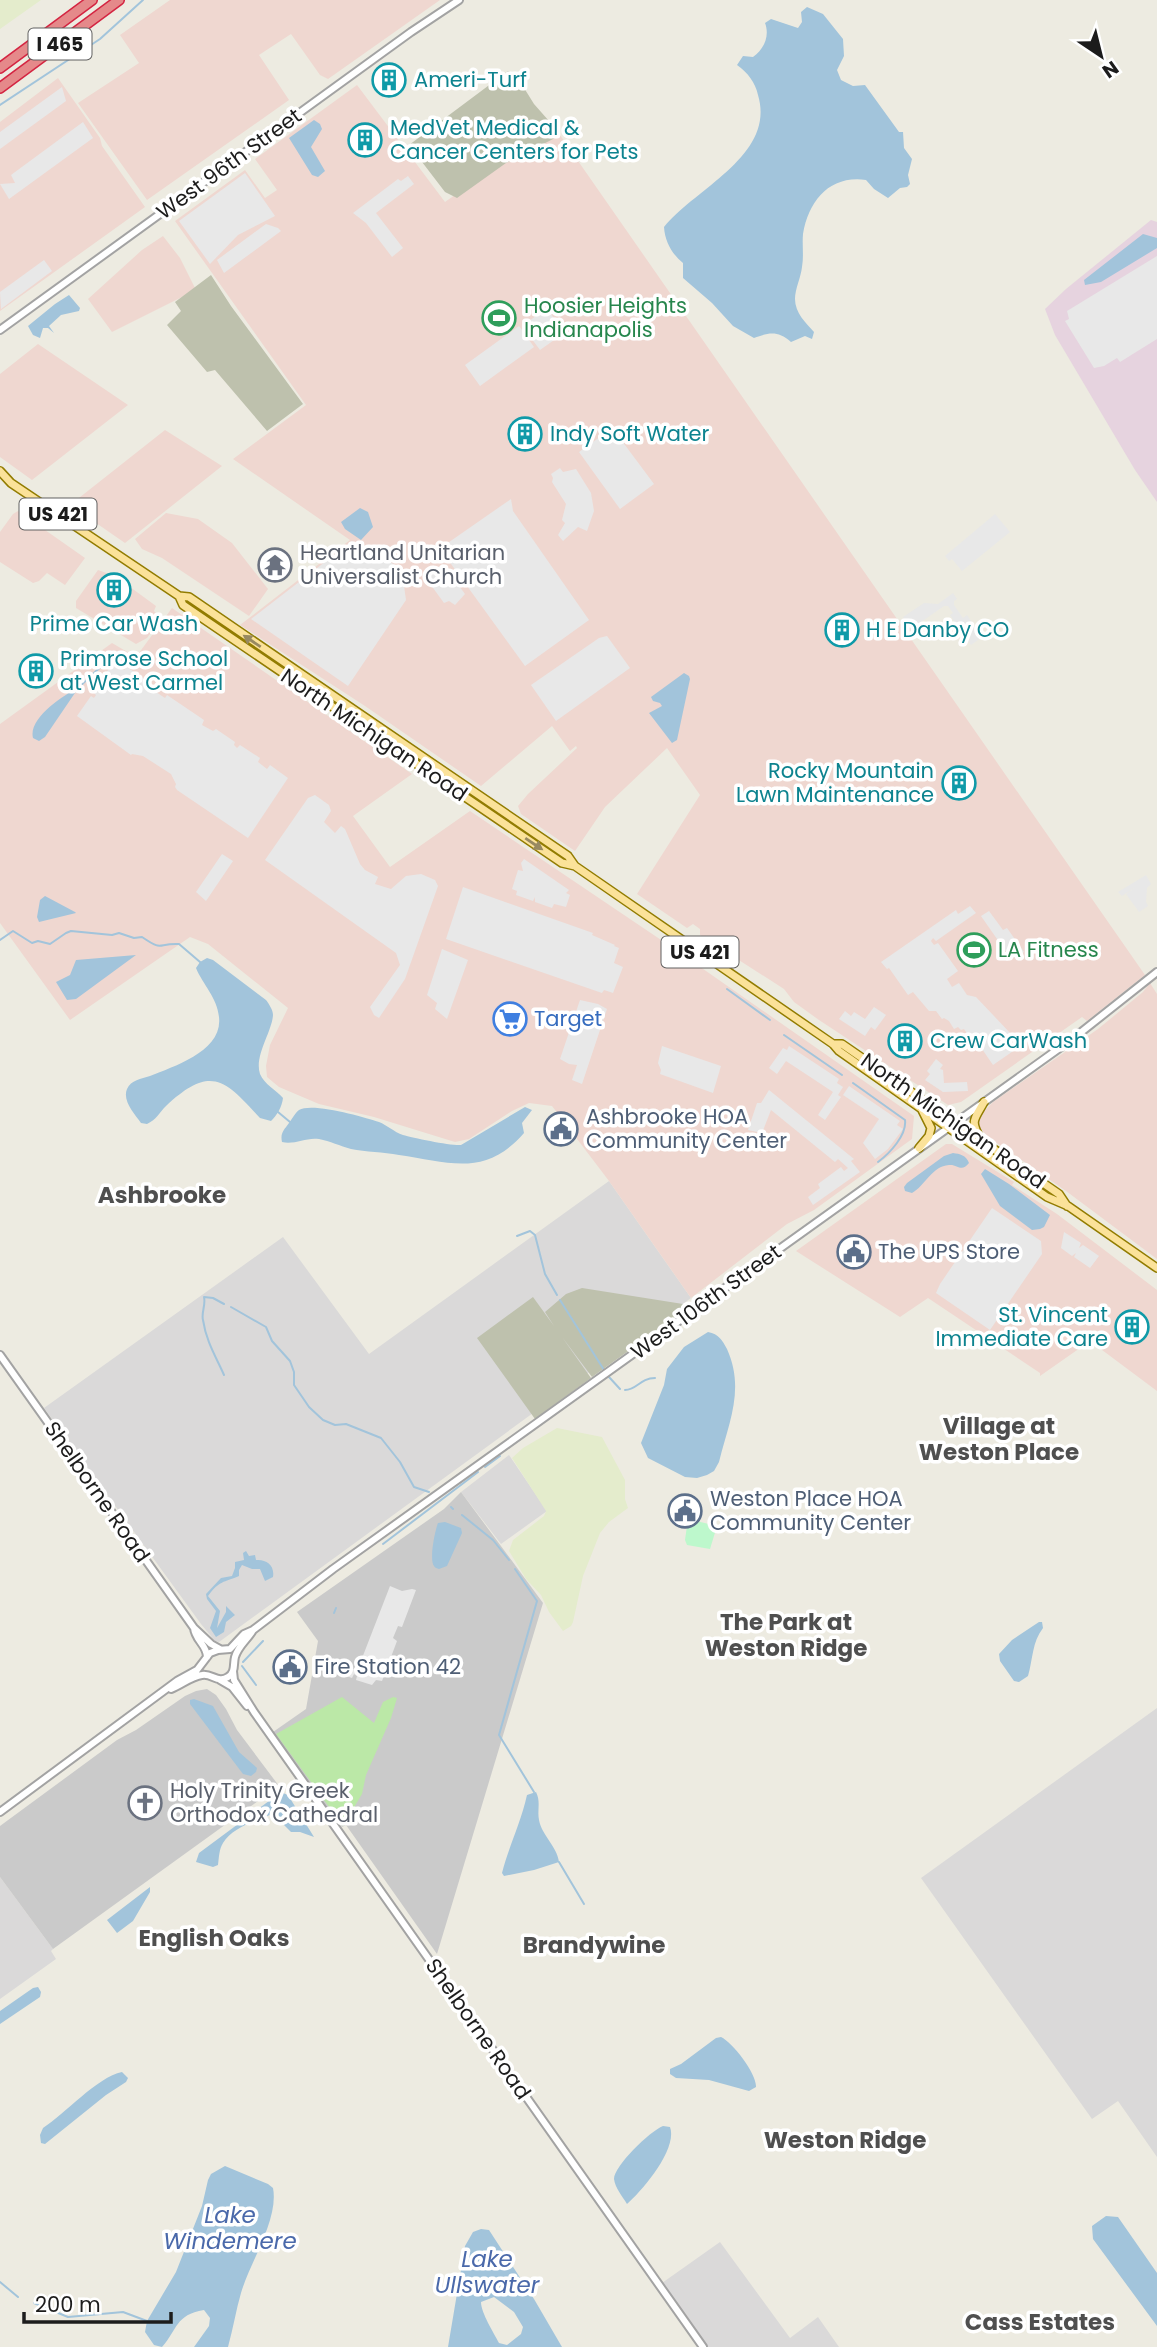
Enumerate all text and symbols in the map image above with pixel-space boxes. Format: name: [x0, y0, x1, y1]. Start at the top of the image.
north arrow: [1066, 21, 1136, 91]
road number: I 465: [28, 28, 92, 60]
text: N: [1097, 54, 1124, 85]
building icon: Ameri-Turf: [370, 61, 408, 99]
place label: Ameri-Turf: [414, 65, 527, 94]
street label: West 96th Street: [150, 101, 307, 226]
place label: MedVet Medical & Cancer Centers for Pets: [390, 113, 638, 166]
building icon: MedVet Medical & Cancer Centers for Pets: [346, 121, 384, 159]
place label: Hoosier Heights Indianapolis: [524, 291, 687, 344]
sports icon: Hoosier Heights Indianapolis: [480, 299, 518, 337]
building icon: Indy Soft Water: [506, 415, 544, 453]
place label: Indy Soft Water: [550, 419, 710, 448]
road number: US 421: [20, 499, 96, 530]
place label: Heartland Unitarian Universalist Church: [300, 538, 505, 591]
temple icon: Heartland Unitarian Universalist Church: [256, 546, 294, 584]
building icon: Prime Car Wash: [95, 571, 133, 609]
place label: Prime Car Wash: [30, 609, 198, 638]
building icon: H E Danby CO: [823, 611, 861, 649]
place label: H E Danby CO: [866, 615, 1009, 644]
one-way arrow: [242, 634, 262, 647]
place label: Primrose School at West Carmel: [60, 644, 228, 697]
building icon: Primrose School at West Carmel: [17, 652, 55, 690]
street label: North Michigan Road: [275, 661, 473, 808]
place label: Rocky Mountain Lawn Maintenance: [736, 756, 934, 809]
building icon: Rocky Mountain Lawn Maintenance: [940, 764, 978, 802]
one-way arrow: [525, 837, 543, 851]
sports icon: LA Fitness: [955, 931, 993, 969]
place label: LA Fitness: [998, 935, 1099, 964]
road number: US 421: [662, 936, 738, 968]
supermarket icon: Target: [491, 1000, 529, 1038]
place label: Target: [534, 1004, 602, 1033]
building icon: Crew CarWash: [886, 1022, 924, 1060]
place label: Crew CarWash: [930, 1026, 1087, 1055]
street label: North Michigan Road: [855, 1046, 1051, 1195]
place label: Ashbrooke HOA Community Center: [586, 1102, 787, 1155]
public building icon: Ashbrooke HOA Community Center: [542, 1110, 580, 1148]
district label: Ashbrooke: [98, 1179, 226, 1211]
public building icon: The UPS Store: [835, 1233, 873, 1271]
street label: West 106th Street: [625, 1237, 787, 1366]
place label: The UPS Store: [878, 1237, 1020, 1266]
place label: St. Vincent Immediate Care: [935, 1300, 1108, 1353]
building icon: St. Vincent Immediate Care: [1113, 1308, 1151, 1346]
district label: Village at Weston Place: [919, 1410, 1079, 1468]
street label: Shelborne Road: [38, 1415, 157, 1568]
place label: Weston Place HOA Community Center: [710, 1484, 911, 1537]
public building icon: Weston Place HOA Community Center: [666, 1492, 704, 1530]
district label: The Park at Weston Ridge: [705, 1606, 867, 1664]
public building icon: Fire Station 42: [271, 1648, 309, 1686]
place label: Fire Station 42: [314, 1652, 461, 1681]
place label: Holy Trinity Greek Orthodox Cathedral: [170, 1776, 378, 1829]
church icon: Holy Trinity Greek Orthodox Cathedral: [126, 1784, 164, 1822]
district label: English Oaks: [138, 1922, 290, 1954]
district label: Brandywine: [523, 1929, 665, 1961]
street label: Shelborne Road: [419, 1952, 538, 2105]
district label: Weston Ridge: [764, 2124, 926, 2156]
water label: Lake Windemere: [163, 2199, 297, 2257]
water label: Lake Ullswater: [435, 2243, 541, 2301]
scale bar: [24, 2280, 172, 2324]
text: 200 m: [35, 2290, 101, 2319]
district label: Cass Estates: [965, 2306, 1115, 2338]

